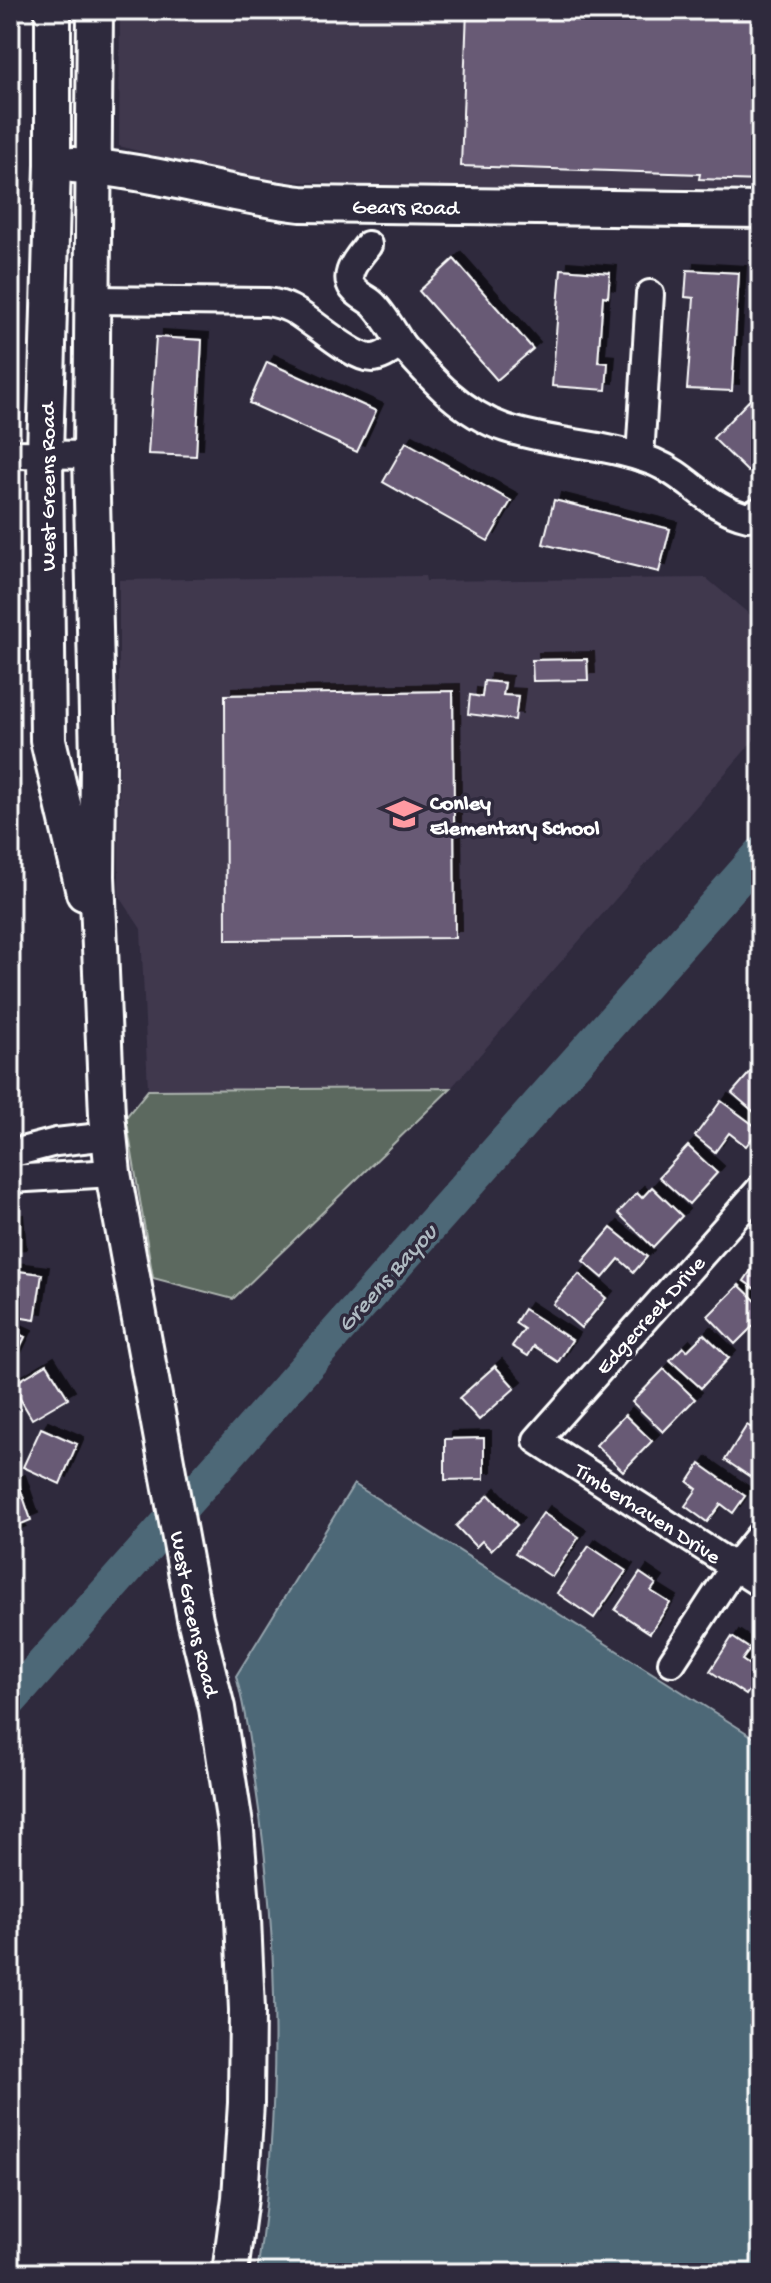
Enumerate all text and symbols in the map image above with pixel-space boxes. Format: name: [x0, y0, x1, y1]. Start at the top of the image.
street label: Gears Road: [352, 196, 461, 223]
street label: West Greens Road: [37, 401, 63, 571]
place label: Conley Elementary School: [429, 792, 600, 843]
school or university icon: Conley Elementary School: [385, 795, 423, 833]
water label: Greens Bayou: [333, 1218, 446, 1339]
street label: Edgecreek Drive: [592, 1251, 713, 1382]
street label: Timberhaven Drive: [567, 1458, 725, 1572]
street label: West Greens Road: [162, 1529, 223, 1702]

